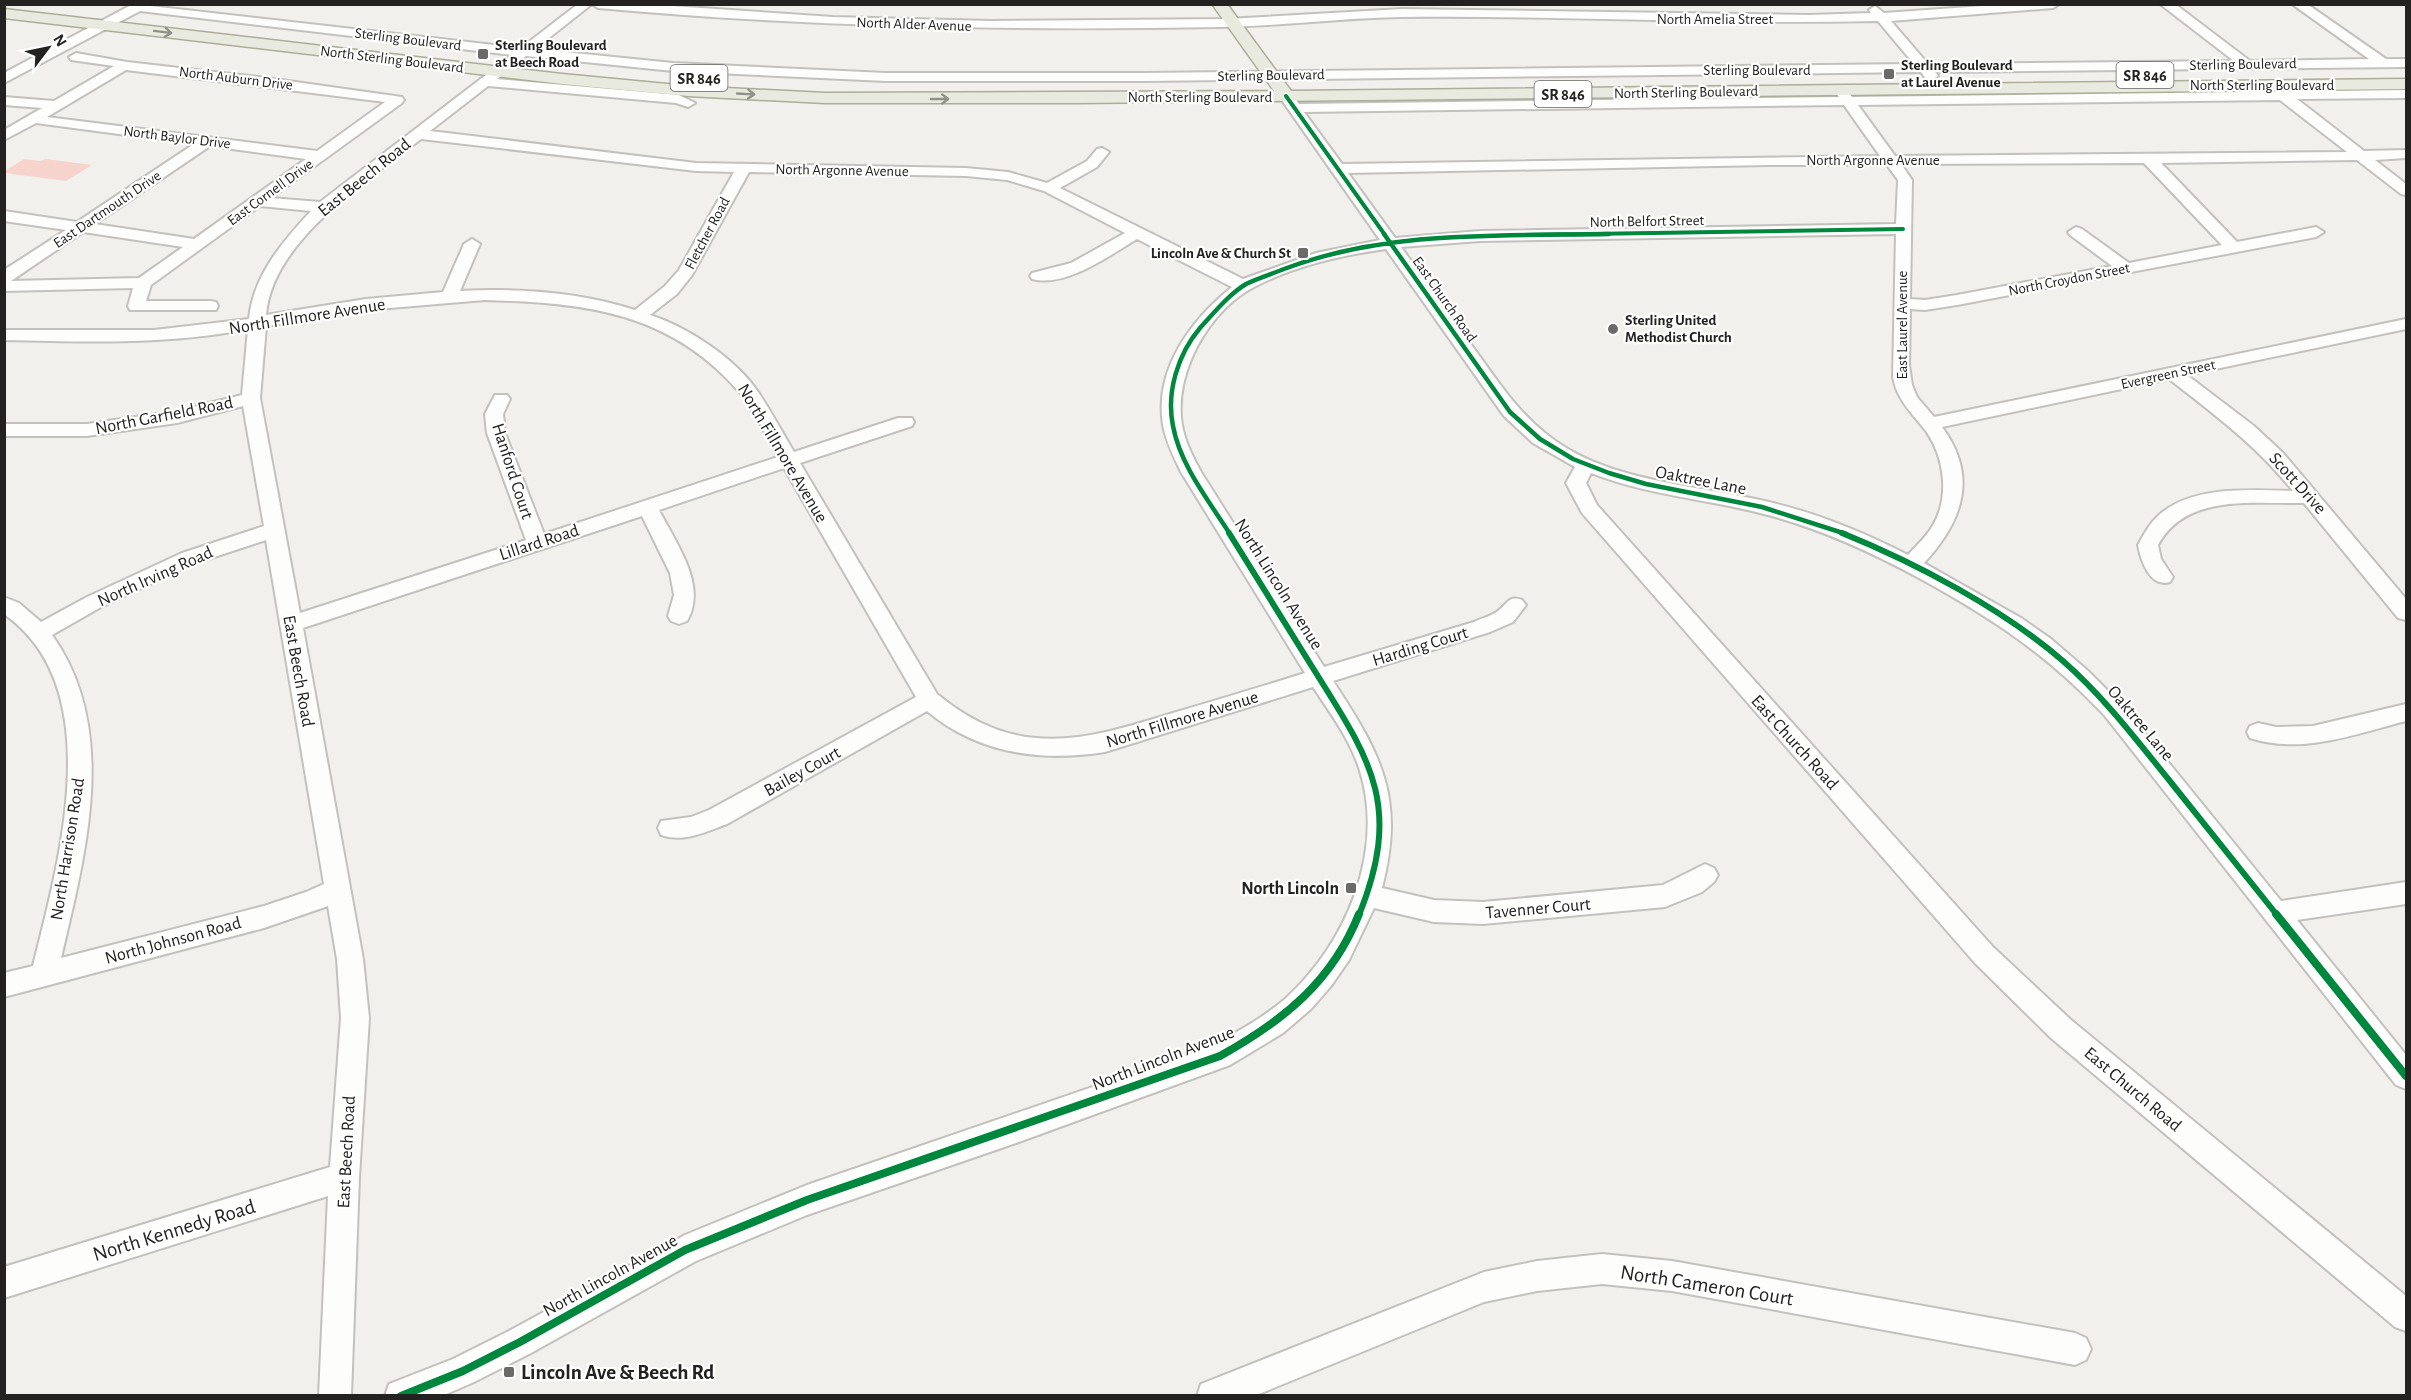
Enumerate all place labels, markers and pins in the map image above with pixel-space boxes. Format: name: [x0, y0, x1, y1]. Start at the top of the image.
place label: Sterling Boulevard at Beech Road: [495, 38, 607, 70]
marker: Sterling Boulevard at Beech Road: [476, 47, 490, 61]
place label: Sterling Boulevard at Laurel Avenue: [1901, 58, 2013, 90]
marker: Sterling Boulevard at Laurel Avenue: [1882, 67, 1896, 81]
place label: Lincoln Ave & Church St: [1151, 246, 1291, 261]
marker: Lincoln Ave & Church St: [1296, 246, 1310, 260]
place label: Sterling United Methodist Church: [1625, 313, 1732, 345]
marker: Sterling United Methodist Church: [1606, 322, 1620, 336]
place label: North Lincoln: [1241, 880, 1339, 898]
marker: North Lincoln: [1344, 881, 1358, 895]
place label: Lincoln Ave & Beech Rd: [521, 1362, 714, 1383]
marker: Lincoln Ave & Beech Rd: [502, 1365, 516, 1379]

